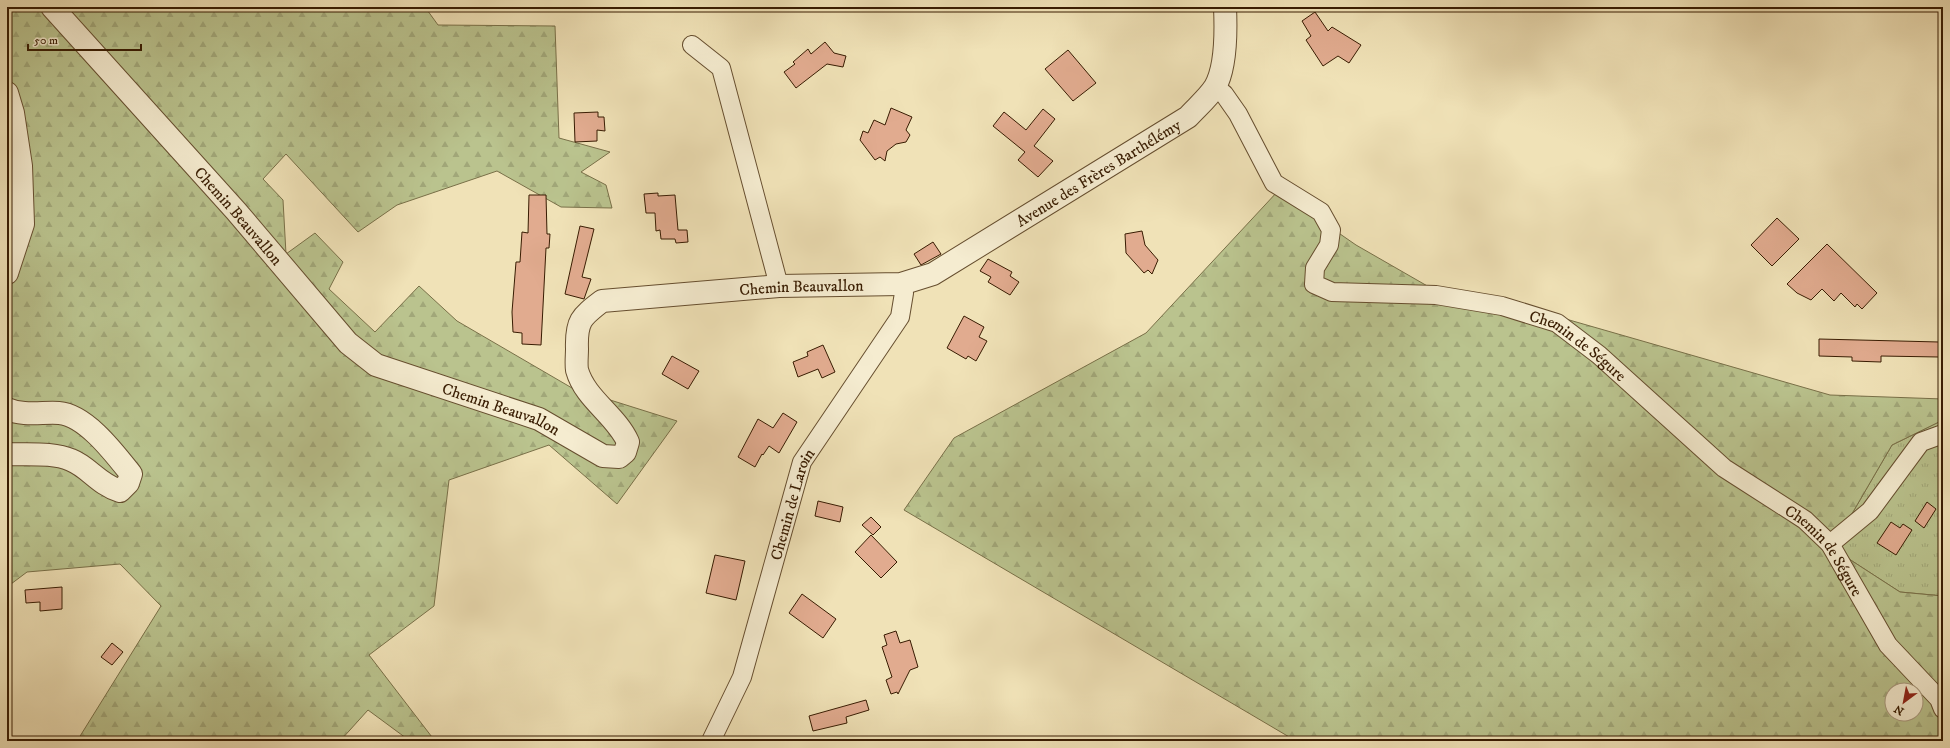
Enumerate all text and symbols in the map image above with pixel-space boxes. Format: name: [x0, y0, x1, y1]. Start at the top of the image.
scale bar: [28, 26, 141, 52]
text: 50 m: [34, 33, 58, 48]
street label: Avenue des Frères Barthélémy: [1012, 115, 1185, 232]
street label: Chemin Beauvallon: [190, 163, 287, 270]
street label: Chemin Beauvallon: [738, 276, 864, 300]
street label: Chemin de Ségure: [1527, 306, 1630, 386]
street label: Chemin Beauvallon: [439, 379, 564, 440]
street label: Chemin de Laroin: [766, 444, 820, 563]
street label: Chemin de Ségure: [1781, 501, 1867, 600]
north arrow: [1884, 682, 1924, 722]
text: N: [1892, 701, 1907, 718]

